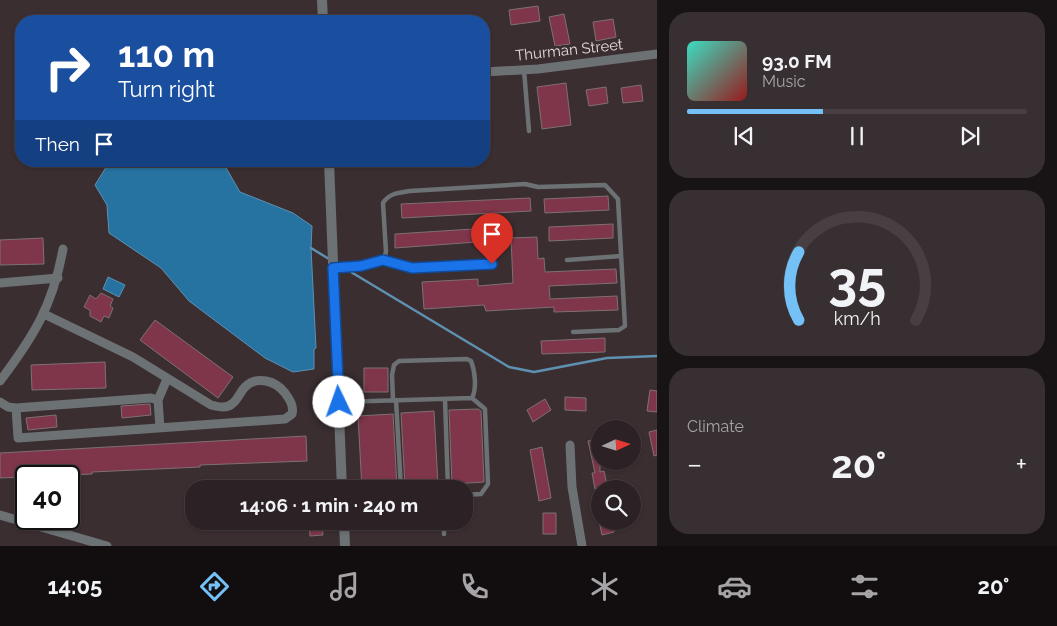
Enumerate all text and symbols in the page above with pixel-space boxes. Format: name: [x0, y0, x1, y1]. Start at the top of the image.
text: 110 m: [118, 34, 215, 75]
icon: right: [35, 35, 100, 100]
street label: Thurman Street: [514, 35, 624, 65]
text: 93.0 FM: [762, 50, 832, 72]
text: Music: [762, 72, 806, 91]
text: Turn right: [118, 76, 215, 102]
icon: previous: [730, 122, 758, 150]
icon: pause: [843, 122, 871, 150]
icon: next: [956, 122, 984, 150]
icon: arrive: [90, 130, 118, 158]
text: Then: [35, 133, 80, 155]
pin: [471, 213, 513, 264]
icon: arrive: [478, 220, 506, 248]
text: 35: [828, 250, 886, 311]
text: km/h: [833, 308, 881, 329]
position arrow: [312, 375, 364, 427]
text: Climate: [687, 417, 744, 436]
north arrow: [591, 420, 641, 470]
map controls: [591, 420, 641, 530]
text: 20°: [831, 442, 886, 487]
text: −: [687, 448, 702, 481]
text: +: [1015, 448, 1027, 481]
speed limit sign: 40: [15, 465, 80, 530]
button: search: [591, 480, 641, 530]
text: 14:06 · 1 min · 240 m: [240, 494, 418, 516]
icon: directions: [197, 569, 232, 604]
icon: music: [327, 569, 362, 604]
icon: phone: [457, 569, 492, 604]
icon: climate: [587, 569, 622, 604]
icon: car: [717, 569, 752, 604]
icon: filters: [847, 569, 882, 604]
text: 14:05: [48, 573, 102, 599]
text: 20°: [978, 573, 1009, 599]

